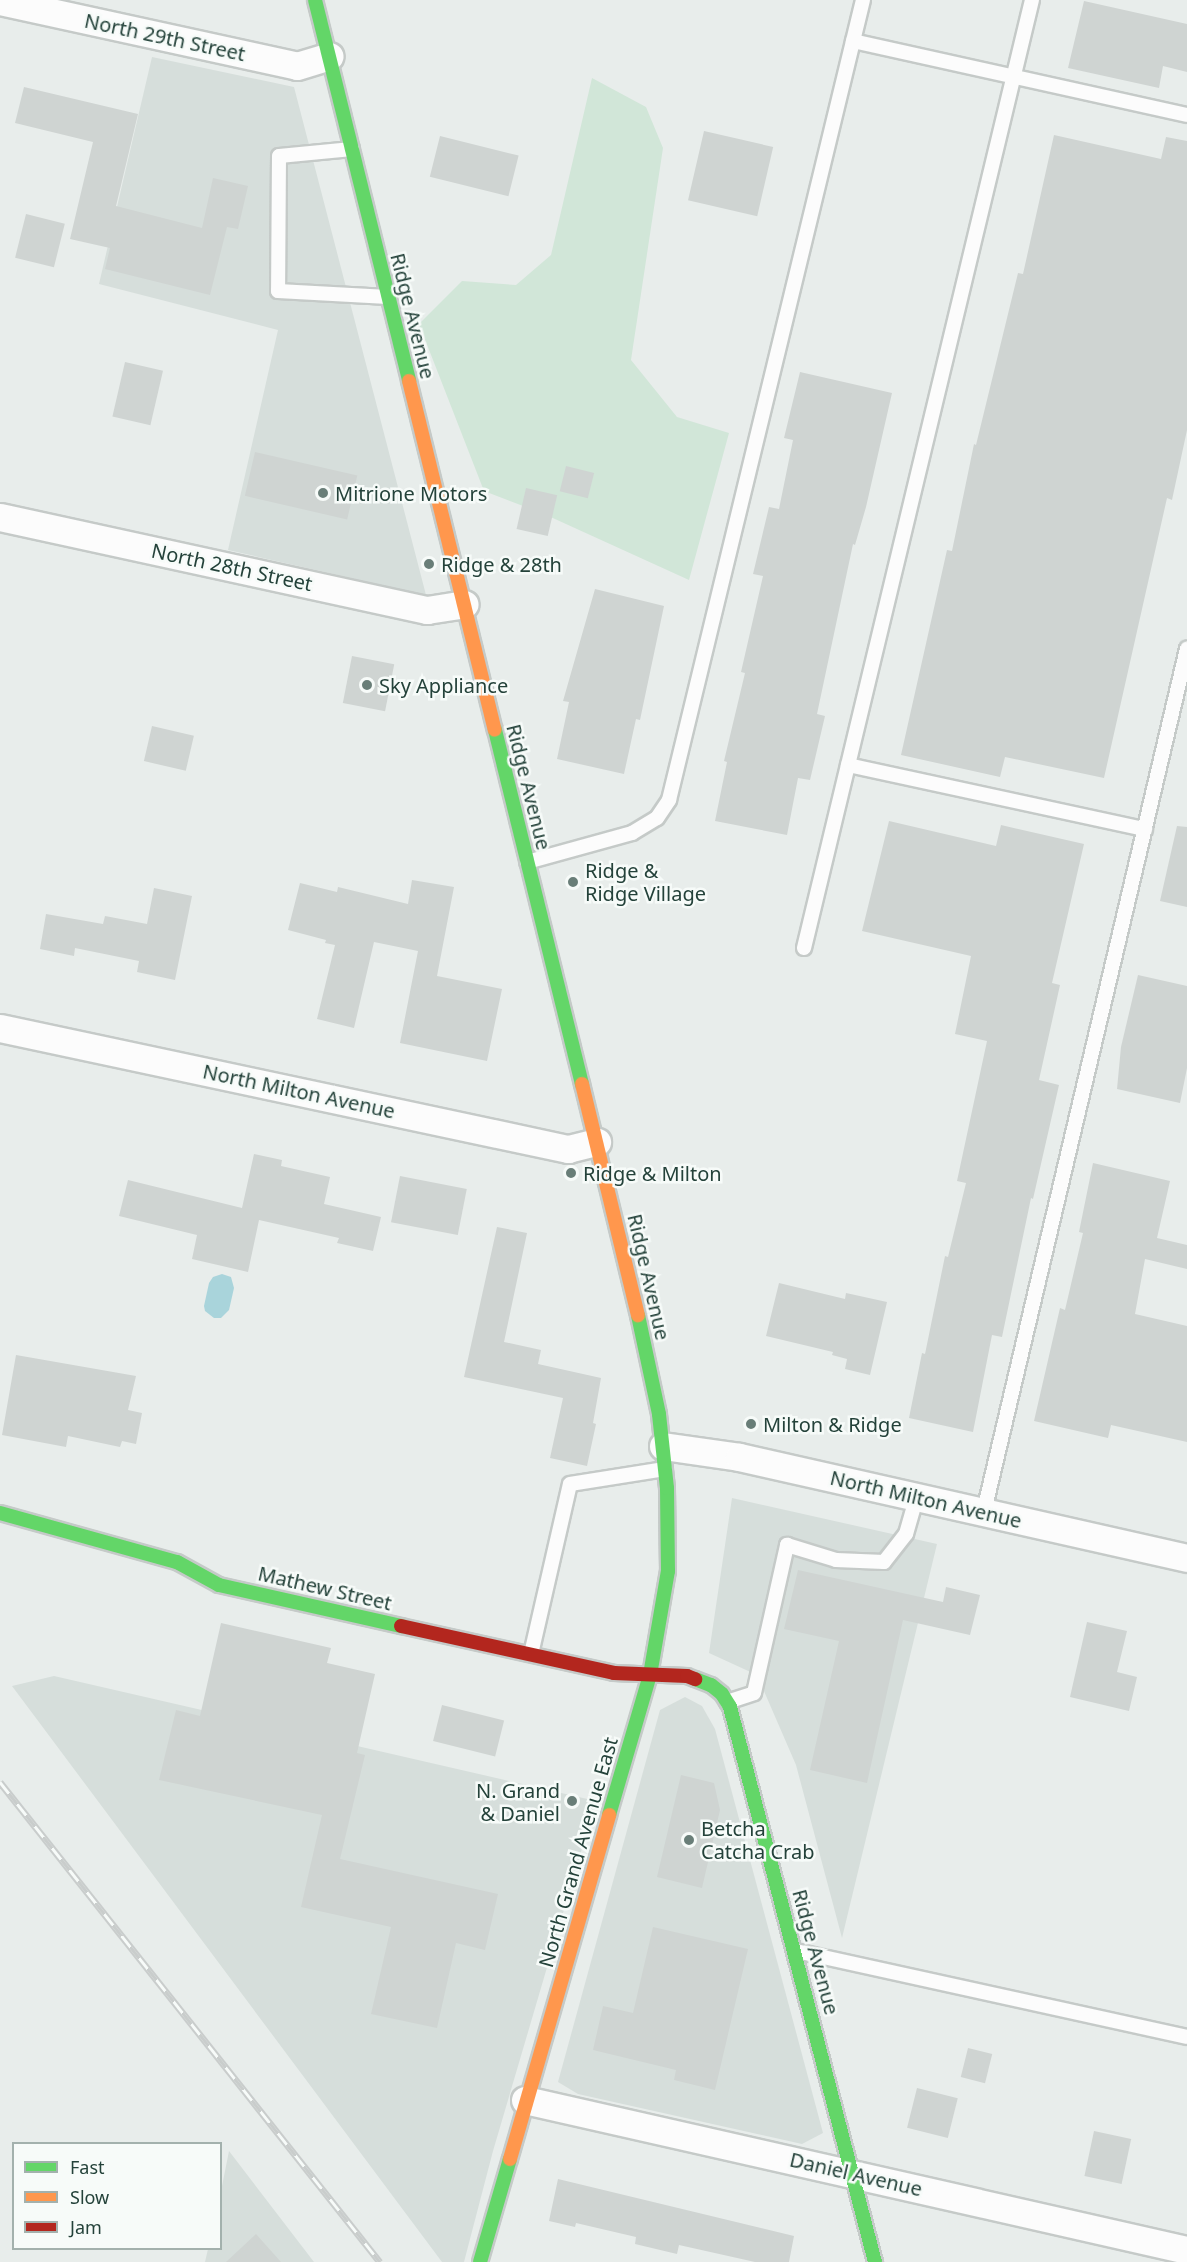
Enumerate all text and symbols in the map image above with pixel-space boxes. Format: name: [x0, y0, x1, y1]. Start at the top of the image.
street label: North 29th Street: [82, 8, 248, 66]
street label: Ridge Avenue: [386, 251, 440, 381]
place label: Mitrione Motors: [335, 481, 487, 505]
marker: Mitrione Motors: [316, 486, 330, 500]
street label: North 28th Street: [149, 538, 315, 596]
place label: Ridge & 28th: [441, 552, 562, 576]
marker: Ridge & 28th: [422, 557, 436, 571]
place label: Sky Appliance: [379, 673, 508, 697]
marker: Sky Appliance: [360, 678, 374, 692]
street label: Ridge Avenue: [502, 722, 556, 852]
place label: Ridge & Ridge Village: [585, 858, 706, 905]
marker: Ridge & Ridge Village: [566, 875, 580, 889]
street label: North Milton Avenue: [201, 1059, 397, 1123]
place label: Ridge & Milton: [583, 1161, 722, 1185]
marker: Ridge & Milton: [564, 1166, 578, 1180]
street label: Ridge Avenue: [623, 1212, 675, 1342]
place label: Milton & Ridge: [763, 1412, 902, 1436]
marker: Milton & Ridge: [744, 1417, 758, 1431]
street label: North Milton Avenue: [828, 1465, 1024, 1533]
street label: Mathew Street: [256, 1561, 394, 1615]
street label: North Grand Avenue East: [534, 1734, 622, 1970]
place label: N. Grand & Daniel: [476, 1778, 560, 1825]
marker: N. Grand & Daniel: [565, 1794, 579, 1808]
place label: Betcha Catcha Crab: [701, 1816, 814, 1863]
marker: Betcha Catcha Crab: [682, 1833, 696, 1847]
street label: Ridge Avenue: [788, 1887, 844, 2017]
legend: [12, 2142, 222, 2250]
street label: Daniel Avenue: [787, 2147, 925, 2201]
text: Fast: [70, 2155, 105, 2179]
text: Slow: [70, 2185, 109, 2209]
text: Jam: [70, 2215, 102, 2239]

